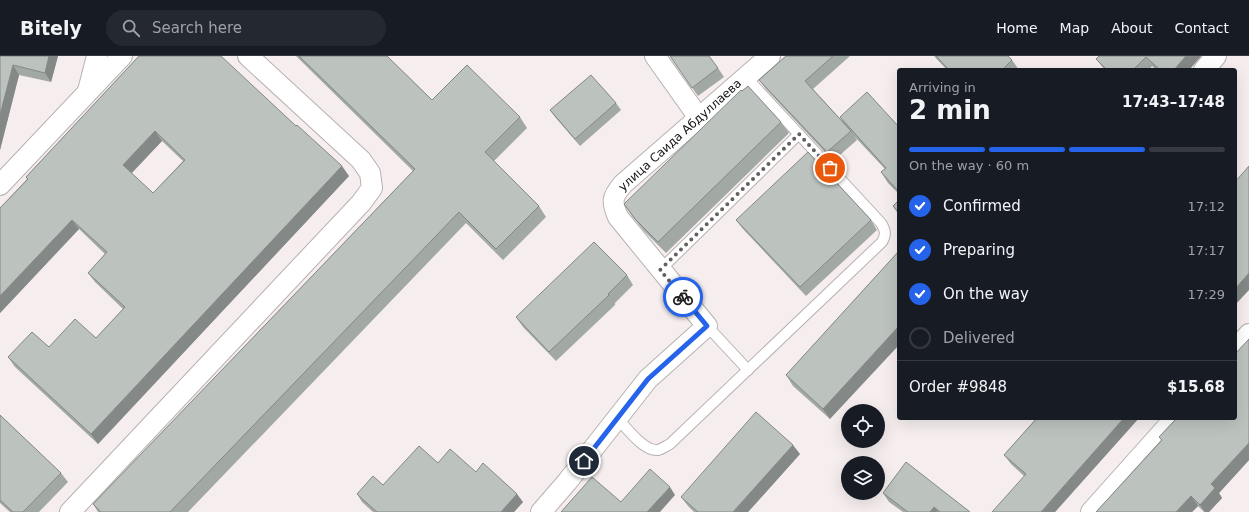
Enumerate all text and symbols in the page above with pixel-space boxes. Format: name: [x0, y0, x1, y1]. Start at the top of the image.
search box: [106, 10, 386, 46]
text: Bitely: [20, 17, 82, 39]
icon: search: [120, 17, 142, 39]
text: Search here: [152, 19, 242, 37]
text: Home: [996, 20, 1038, 36]
text: Map: [1060, 20, 1089, 36]
text: About: [1111, 20, 1153, 36]
text: Contact: [1175, 20, 1229, 36]
street label: улица Саида Абдуллаева: [616, 76, 744, 194]
text: Arriving in: [909, 80, 976, 95]
text: 17:43–17:48: [1122, 93, 1225, 111]
text: 2 min: [909, 95, 991, 125]
pin: [813, 151, 847, 185]
icon: bag: [819, 157, 841, 179]
text: On the way · 60 m: [909, 158, 1029, 173]
icon: check: [909, 195, 931, 217]
text: Confirmed: [943, 197, 1021, 215]
text: 17:12: [1188, 199, 1225, 214]
icon: check: [909, 239, 931, 261]
text: Preparing: [943, 241, 1015, 259]
text: 17:17: [1188, 243, 1225, 258]
courier: [663, 277, 703, 317]
icon: check: [909, 283, 931, 305]
text: On the way: [943, 285, 1029, 303]
icon: bike: [672, 286, 694, 308]
text: 17:29: [1188, 287, 1225, 302]
text: Delivered: [943, 329, 1015, 347]
text: Order #9848: [909, 378, 1007, 396]
text: $15.68: [1167, 378, 1225, 396]
map controls: [841, 404, 885, 500]
button: locate: [841, 404, 885, 448]
pin: [567, 444, 601, 478]
icon: home: [573, 450, 595, 472]
button: layers: [841, 456, 885, 500]

